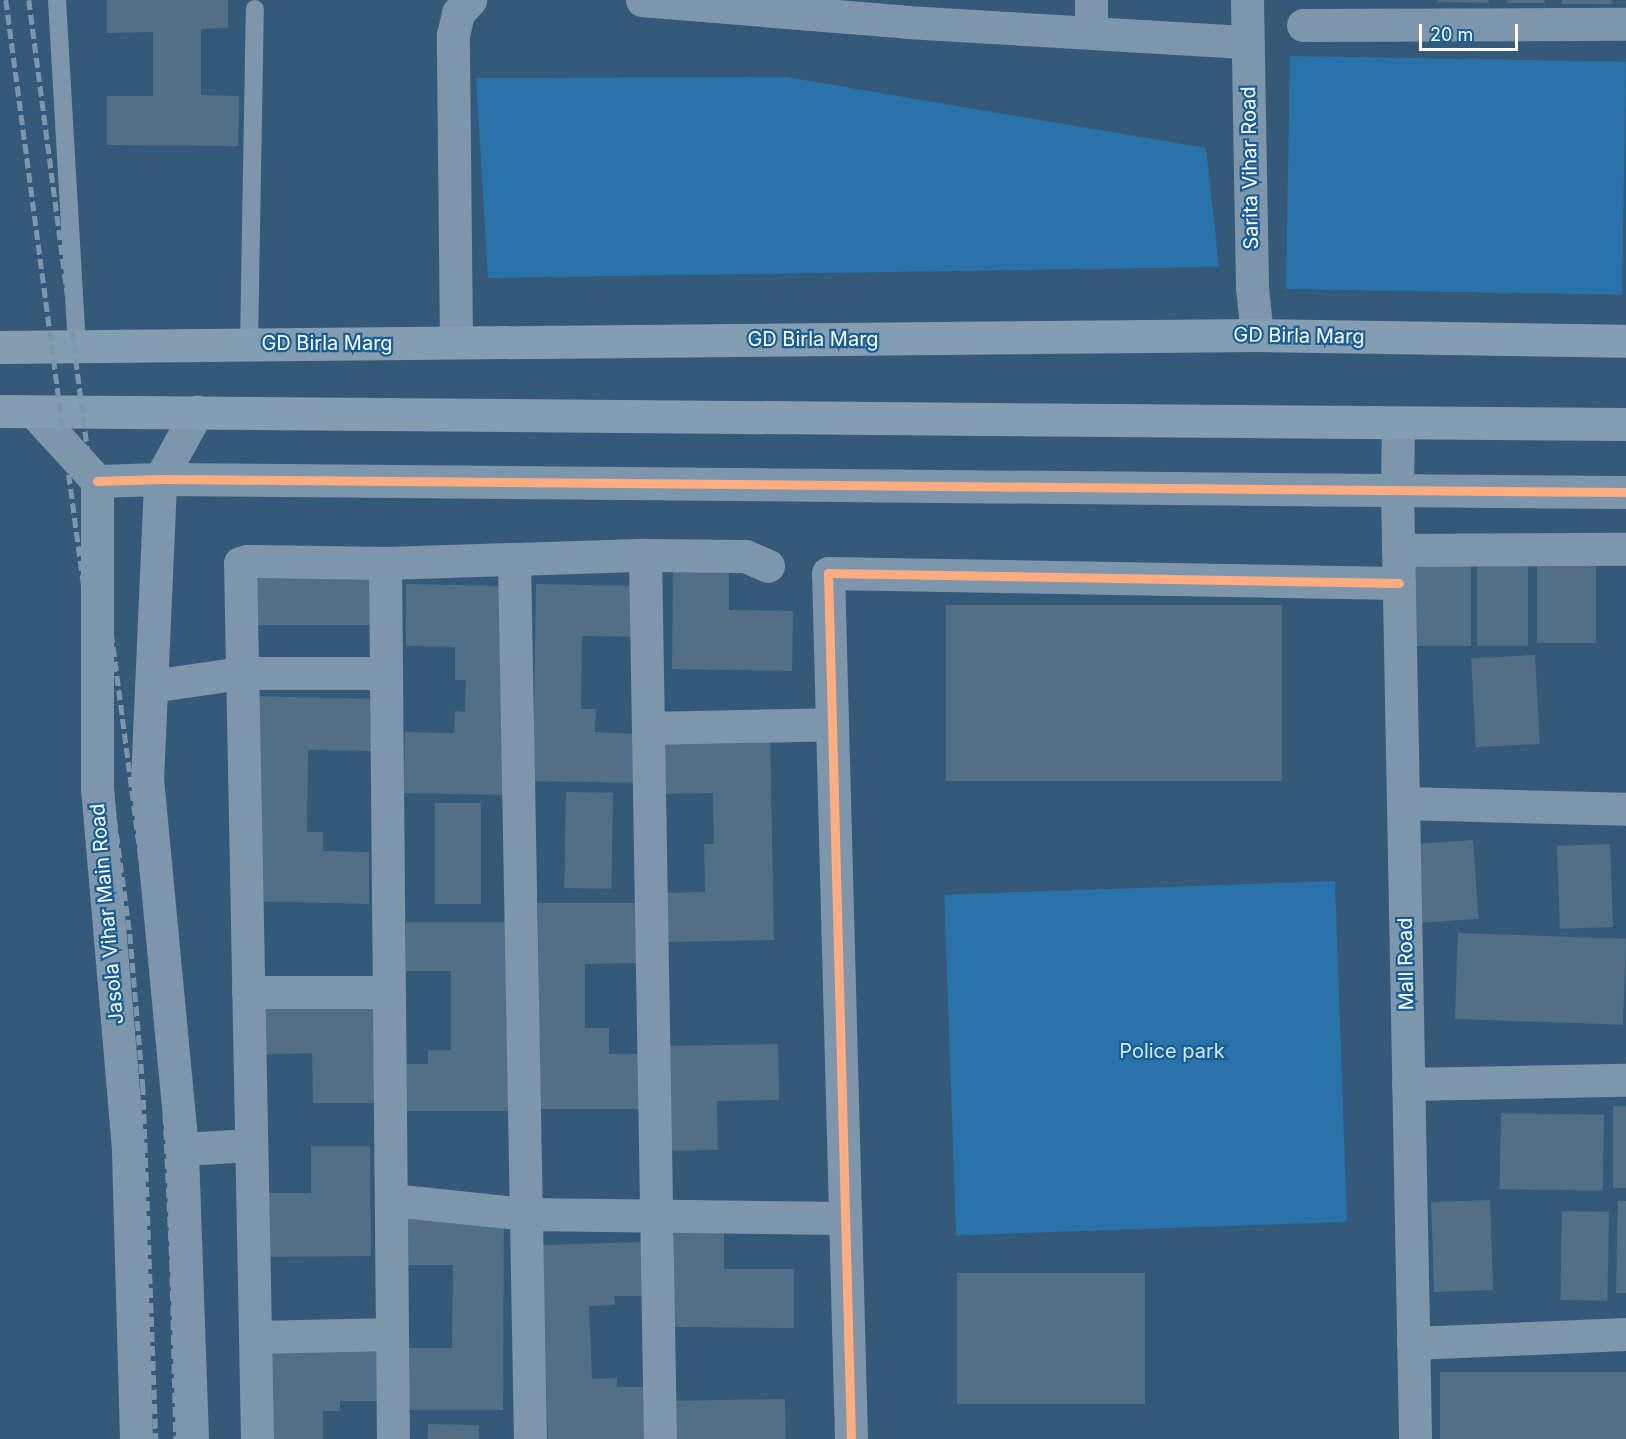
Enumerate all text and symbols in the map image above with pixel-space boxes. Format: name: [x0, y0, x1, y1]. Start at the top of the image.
scale bar: [1422, 12, 1521, 50]
text: 20 m: [1430, 24, 1473, 45]
street label: Sarita Vihar Road: [1237, 86, 1263, 250]
street label: GD Birla Marg: [1233, 323, 1365, 349]
street label: GD Birla Marg: [747, 327, 879, 351]
street label: GD Birla Marg: [261, 331, 393, 355]
street label: Jasola Vihar Main Road: [85, 803, 129, 1025]
street label: Mall Road: [1393, 917, 1419, 1011]
park label: Police park: [1119, 1039, 1225, 1063]

